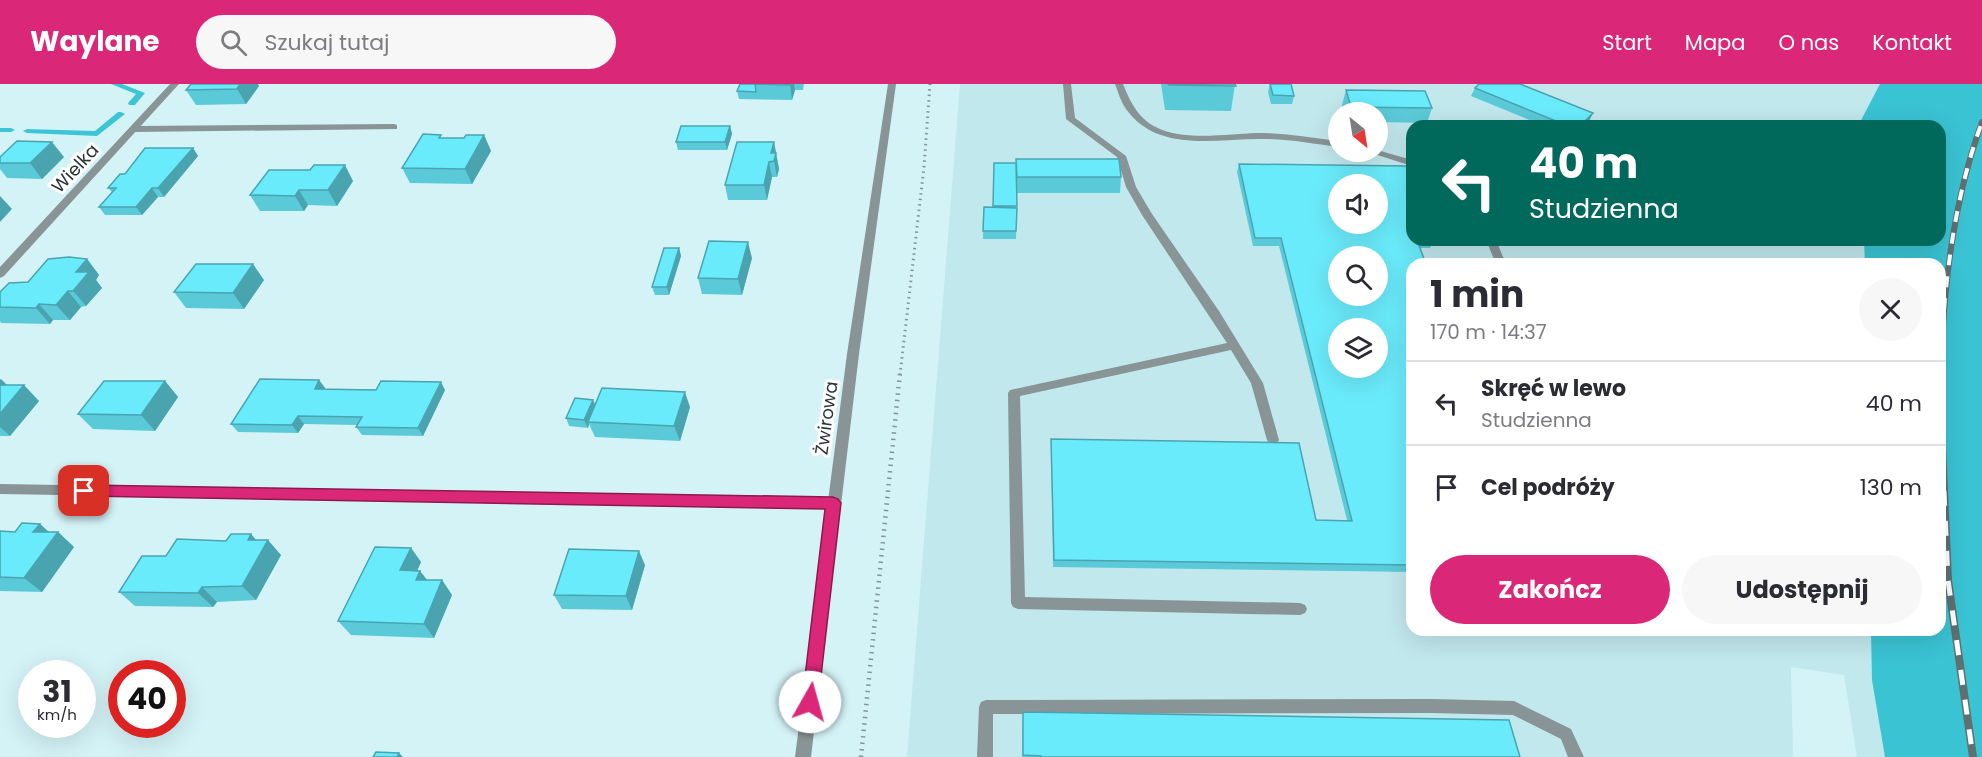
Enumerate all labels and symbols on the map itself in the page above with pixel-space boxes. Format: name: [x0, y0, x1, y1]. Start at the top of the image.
north arrow: [1328, 102, 1388, 162]
street label: Wielka: [46, 138, 104, 198]
street label: Żwirowa: [808, 380, 844, 456]
pin: [58, 465, 109, 516]
speed limit sign: 40: [108, 660, 186, 738]
position arrow: [778, 670, 842, 734]

